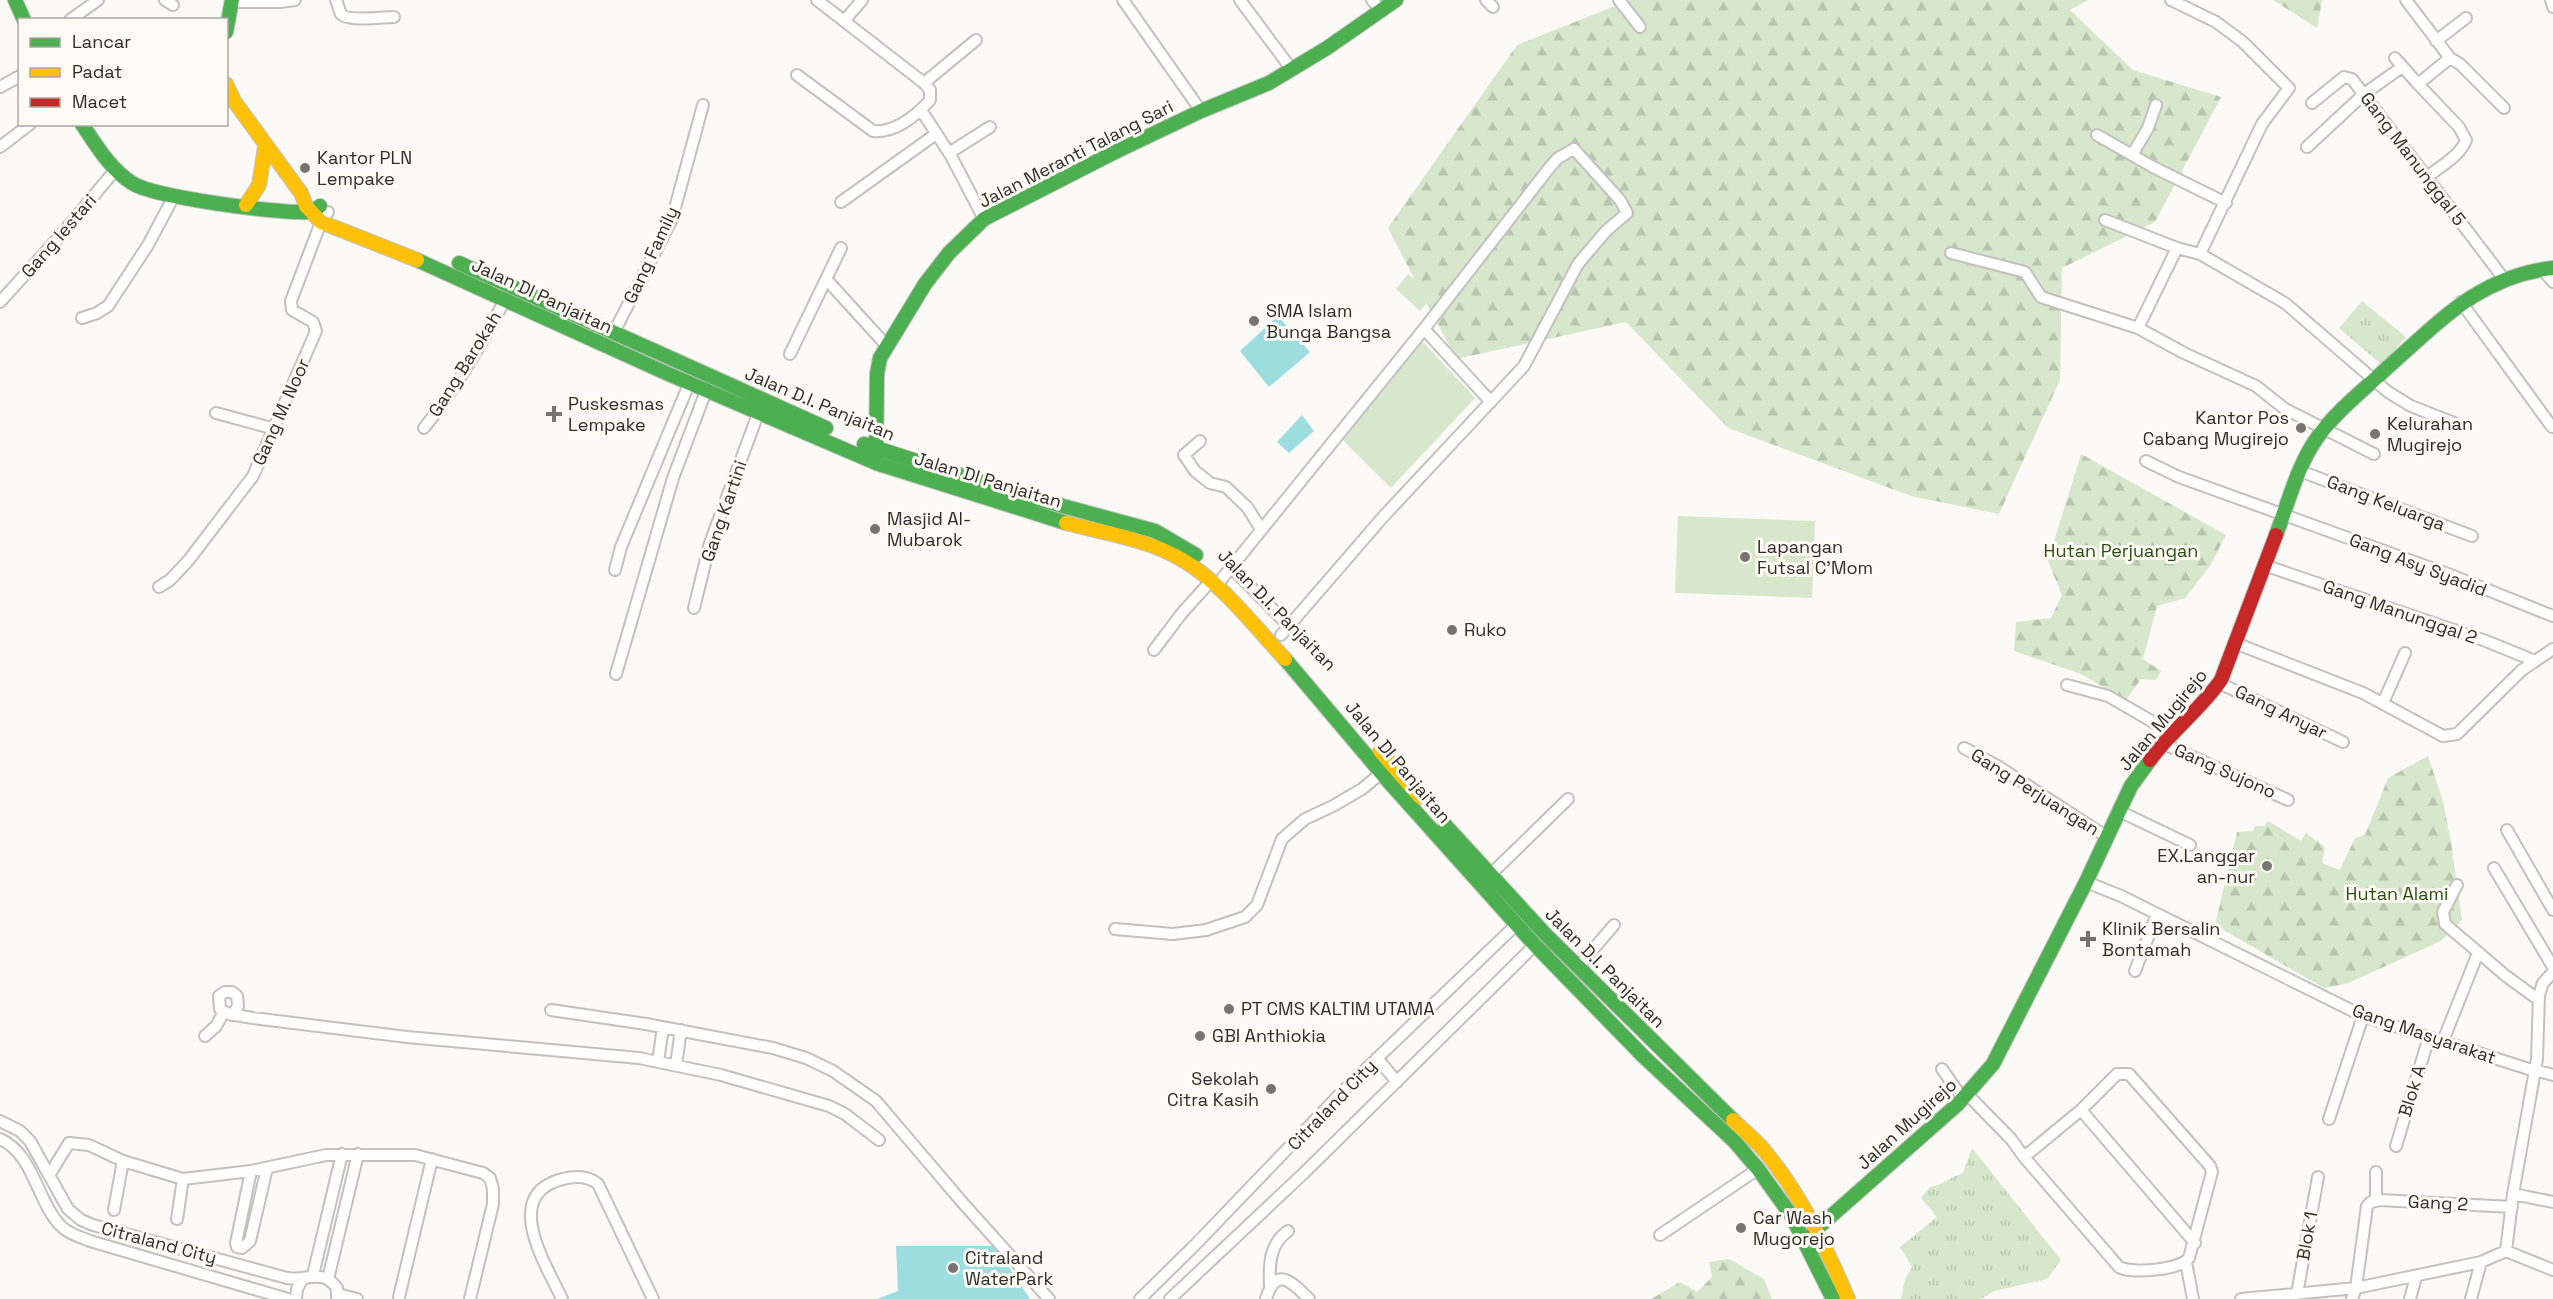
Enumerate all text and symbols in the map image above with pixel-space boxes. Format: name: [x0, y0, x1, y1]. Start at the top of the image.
legend: [18, 18, 228, 126]
text: Lancar: [72, 30, 131, 53]
text: Padat: [72, 60, 122, 83]
street label: Gang Manunggal 5: [2356, 87, 2471, 230]
text: Macet: [72, 90, 127, 113]
street label: Jalan Meranti Talang Sari: [974, 94, 1177, 213]
place label: Kantor PLN Lempake: [317, 146, 412, 190]
marker: Kantor PLN Lempake: [298, 161, 312, 175]
street label: Gang lestari: [16, 189, 101, 282]
street label: Gang Family: [618, 202, 683, 307]
street label: Jalan DI Panjaitan: [468, 253, 616, 338]
place label: SMA Islam Bunga Bangsa: [1266, 299, 1391, 343]
street label: Gang Barokah: [423, 307, 506, 421]
marker: SMA Islam Bunga Bangsa: [1247, 314, 1261, 328]
street label: Gang M. Noor: [247, 355, 314, 469]
street label: Jalan D.I. Panjaitan: [742, 362, 899, 446]
place label: Puskesmas Lempake: [568, 392, 664, 436]
marker: Puskesmas Lempake: [545, 405, 563, 423]
place label: Kantor Pos Cabang Mugirejo: [2143, 406, 2289, 450]
place label: Kelurahan Mugirejo: [2387, 412, 2473, 456]
marker: Kantor Pos Cabang Mugirejo: [2294, 421, 2308, 435]
marker: Kelurahan Mugirejo: [2368, 427, 2382, 441]
street label: Jalan DI Panjaitan: [912, 446, 1065, 513]
street label: Gang Kartini: [695, 457, 752, 565]
street label: Gang Keluarga: [2324, 469, 2449, 536]
place label: Masjid Al- Mubarok: [887, 507, 971, 551]
marker: Masjid Al- Mubarok: [868, 522, 882, 536]
street label: Gang Asy Syadid: [2346, 528, 2490, 601]
place label: Lapangan Futsal C'Mom: [1757, 535, 1873, 579]
park label: Hutan Perjuangan: [2044, 539, 2198, 562]
street label: Jalan D.I. Panjaitan: [1213, 544, 1342, 676]
marker: Lapangan Futsal C'Mom: [1738, 550, 1752, 564]
street label: Gang Manunggal 2: [2320, 574, 2480, 649]
place label: Ruko: [1464, 618, 1507, 641]
marker: Ruko: [1445, 623, 1459, 637]
street label: Jalan Mugirejo: [2113, 664, 2212, 775]
street label: Gang Anyar: [2231, 679, 2331, 744]
street label: Jalan DI Panjaitan: [1340, 696, 1456, 828]
street label: Gang Sujono: [2171, 738, 2280, 803]
street label: Gang Perjuangan: [1967, 743, 2104, 840]
place label: EX.Langgar an-nur: [2157, 844, 2255, 888]
marker: EX.Langgar an-nur: [2260, 859, 2274, 873]
park label: Hutan Alami: [2346, 882, 2448, 905]
street label: Jalan D.I. Panjaitan: [1540, 903, 1670, 1033]
place label: Klinik Bersalin Bontamah: [2102, 917, 2220, 961]
marker: Klinik Bersalin Bontamah: [2079, 930, 2097, 948]
place label: PT CMS KALTIM UTAMA: [1241, 997, 1435, 1020]
street label: Gang Masyarakat: [2349, 998, 2499, 1069]
marker: PT CMS KALTIM UTAMA: [1222, 1002, 1236, 1016]
place label: GBI Anthiokia: [1212, 1024, 1326, 1047]
marker: GBI Anthiokia: [1193, 1029, 1207, 1043]
street label: Citraland City: [1282, 1054, 1381, 1155]
street label: Blok A: [2393, 1062, 2430, 1119]
place label: Sekolah Citra Kasih: [1167, 1067, 1259, 1111]
street label: Jalan Mugirejo: [1852, 1073, 1961, 1174]
marker: Sekolah Citra Kasih: [1264, 1082, 1278, 1096]
street label: Gang 2: [2407, 1189, 2469, 1216]
place label: Car Wash Mugorejo: [1753, 1206, 1835, 1250]
street label: Blok 1: [2291, 1210, 2322, 1262]
street label: Citraland City: [99, 1216, 219, 1269]
marker: Car Wash Mugorejo: [1734, 1221, 1748, 1235]
place label: Citraland WaterPark: [965, 1246, 1053, 1290]
marker: Citraland WaterPark: [946, 1261, 960, 1275]

